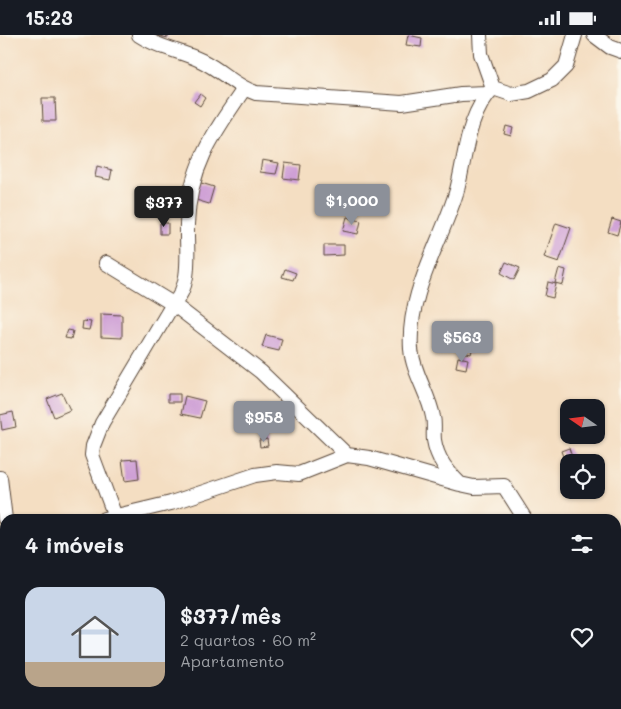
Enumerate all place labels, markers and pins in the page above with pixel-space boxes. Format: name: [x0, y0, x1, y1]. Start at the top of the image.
pin: $1,000: [311, 183, 393, 226]
pin: $377: [134, 185, 194, 228]
pin: $563: [432, 321, 492, 363]
pin: $958: [234, 401, 294, 443]

